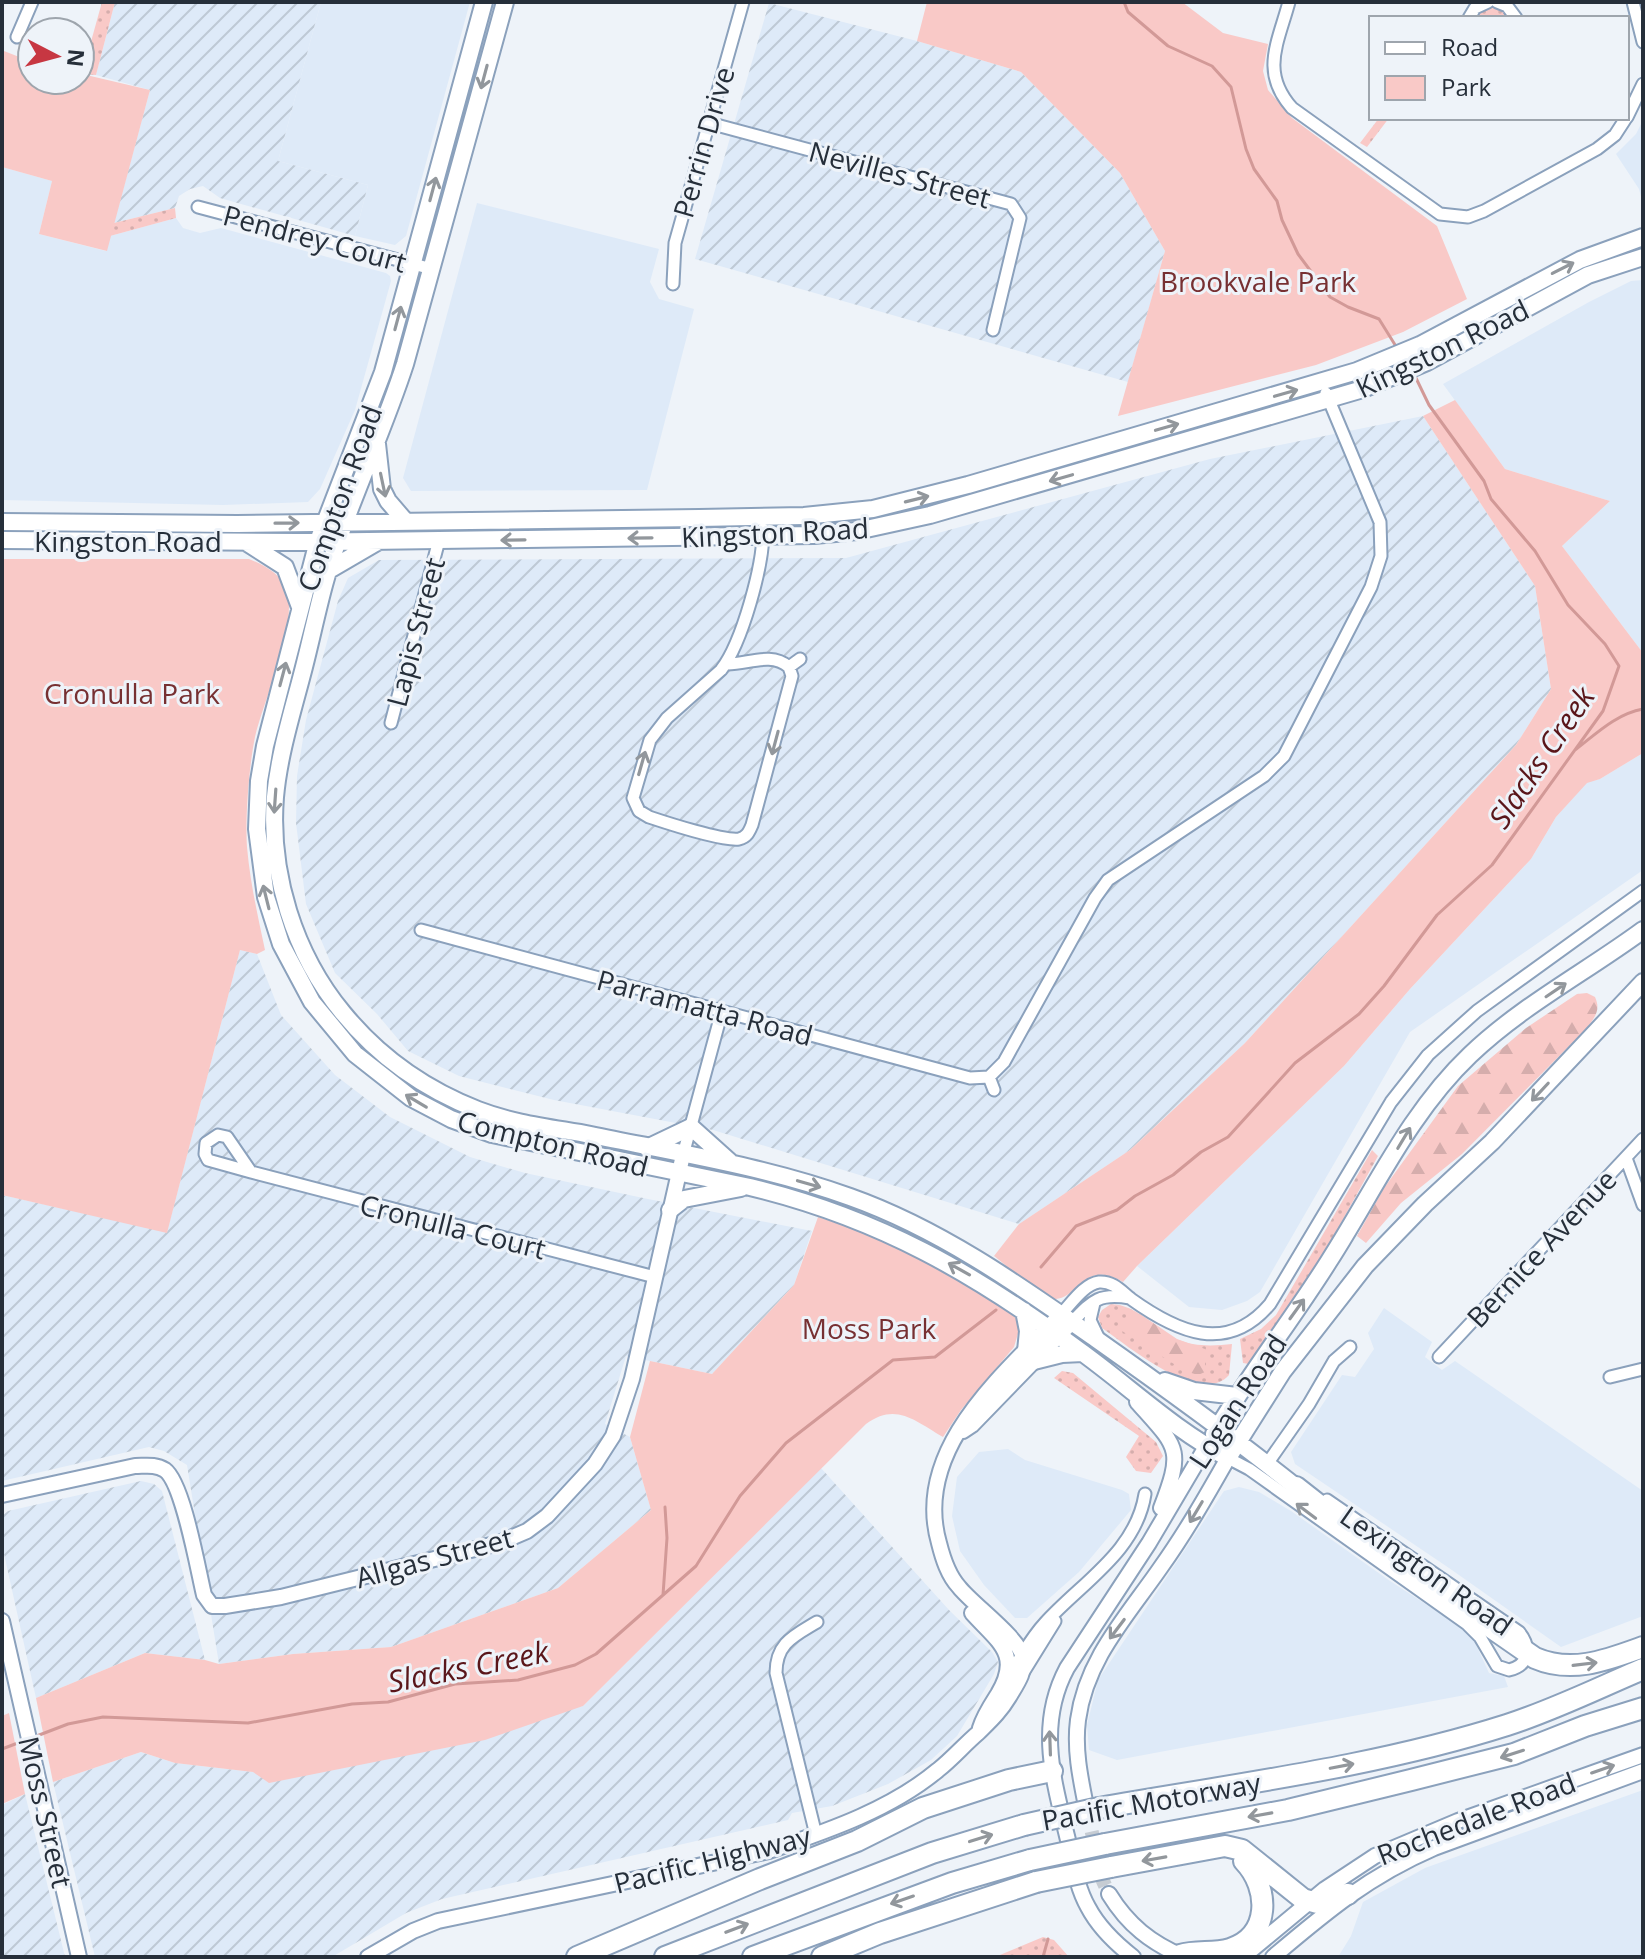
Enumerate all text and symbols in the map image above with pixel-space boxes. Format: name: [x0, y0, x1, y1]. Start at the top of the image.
north arrow: [16, 16, 96, 96]
legend: [1369, 16, 1629, 120]
text: Road: [1441, 30, 1498, 63]
text: N: [61, 48, 93, 69]
street label: Perrin Drive: [663, 62, 743, 222]
one-way arrow: [476, 64, 491, 90]
text: Park: [1441, 70, 1492, 103]
street label: Nevilles Street: [805, 132, 995, 216]
one-way arrow: [427, 177, 442, 203]
street label: Pendrey Court: [219, 195, 411, 281]
one-way arrow: [1550, 260, 1574, 276]
park label: Brookvale Park: [1160, 262, 1356, 300]
street label: Kingston Road: [1349, 290, 1535, 406]
one-way arrow: [391, 306, 406, 332]
one-way arrow: [1273, 385, 1299, 400]
street label: Compton Road: [288, 400, 390, 596]
one-way arrow: [1154, 419, 1180, 434]
one-way arrow: [1049, 471, 1075, 486]
one-way arrow: [377, 472, 392, 498]
one-way arrow: [904, 490, 930, 505]
street label: Kingston Road: [680, 508, 870, 556]
one-way arrow: [273, 516, 300, 531]
street label: Kingston Road: [34, 522, 222, 560]
one-way arrow: [627, 530, 654, 546]
one-way arrow: [500, 532, 527, 547]
street label: Lapis Street: [377, 553, 453, 711]
one-way arrow: [277, 661, 292, 687]
park label: Cronulla Park: [44, 674, 220, 712]
water label: Slacks Creek: [1479, 677, 1604, 836]
one-way arrow: [767, 729, 782, 755]
one-way arrow: [635, 751, 650, 777]
one-way arrow: [267, 787, 282, 814]
one-way arrow: [258, 885, 273, 910]
street label: Parramatta Road: [593, 960, 817, 1054]
one-way arrow: [1544, 982, 1567, 998]
one-way arrow: [1530, 1082, 1549, 1102]
one-way arrow: [405, 1093, 428, 1109]
street label: Compton Road: [453, 1101, 653, 1185]
one-way arrow: [1396, 1127, 1412, 1150]
street label: Bernice Avenue: [1458, 1161, 1624, 1335]
one-way arrow: [796, 1178, 821, 1192]
street label: Cronulla Court: [356, 1185, 550, 1267]
one-way arrow: [947, 1261, 971, 1276]
one-way arrow: [1289, 1298, 1306, 1320]
park label: Moss Park: [802, 1309, 937, 1347]
street label: Logan Road: [1179, 1326, 1295, 1476]
street label: Lexington Road: [1333, 1496, 1521, 1644]
one-way arrow: [1188, 1500, 1204, 1523]
one-way arrow: [1296, 1502, 1317, 1519]
street label: Allgas Street: [351, 1518, 517, 1596]
one-way arrow: [1108, 1618, 1125, 1639]
water label: Slacks Creek: [384, 1630, 553, 1702]
one-way arrow: [1572, 1656, 1597, 1671]
one-way arrow: [1042, 1730, 1057, 1757]
street label: Moss Street: [10, 1733, 82, 1891]
one-way arrow: [1500, 1748, 1525, 1762]
one-way arrow: [1328, 1757, 1354, 1772]
one-way arrow: [1590, 1761, 1615, 1775]
street label: Pacific Motorway: [1039, 1763, 1264, 1839]
street label: Rochedale Road: [1371, 1763, 1581, 1873]
one-way arrow: [1247, 1808, 1273, 1823]
street label: Pacific Highway: [610, 1816, 815, 1902]
one-way arrow: [968, 1830, 994, 1845]
one-way arrow: [1142, 1852, 1168, 1867]
one-way arrow: [890, 1894, 915, 1909]
one-way arrow: [724, 1920, 749, 1934]

